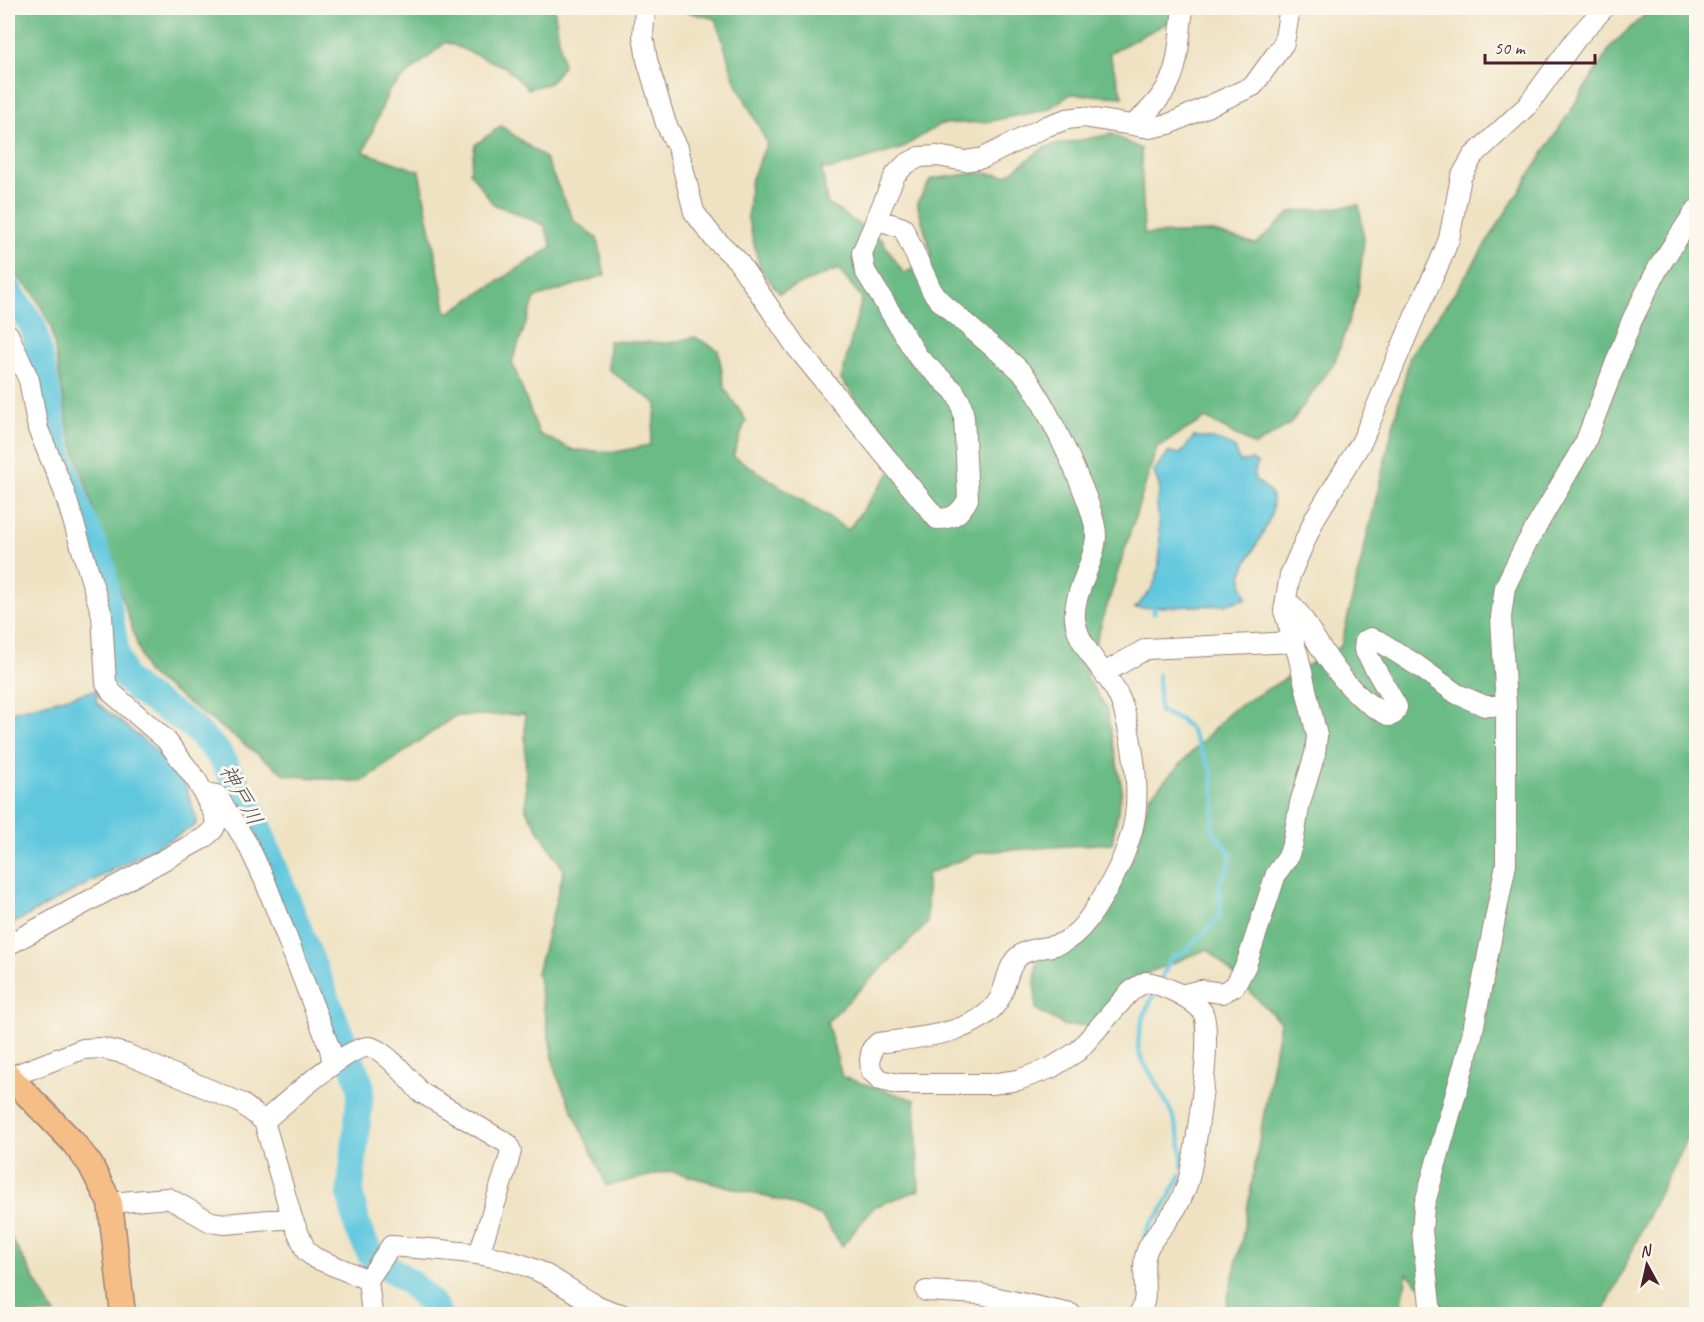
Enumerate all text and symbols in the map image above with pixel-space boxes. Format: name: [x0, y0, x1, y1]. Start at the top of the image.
scale bar: [1485, 27, 1594, 65]
text: 50 m: [1494, 37, 1527, 59]
water label: 神戸川: [213, 759, 269, 831]
north arrow: [1617, 1235, 1677, 1295]
text: N: [1639, 1240, 1654, 1262]

